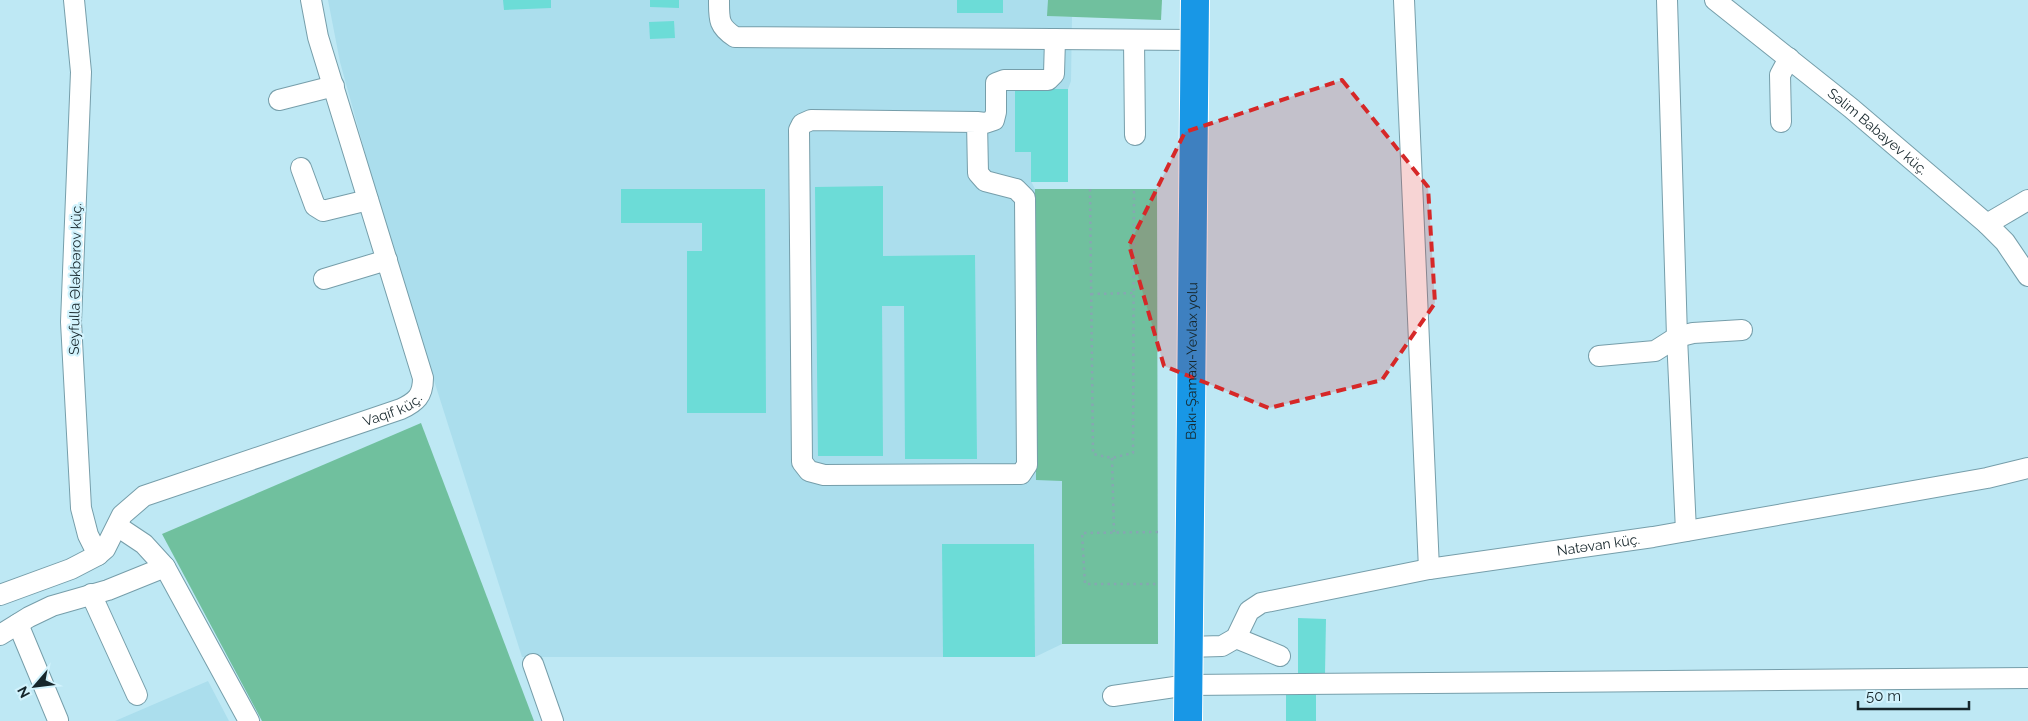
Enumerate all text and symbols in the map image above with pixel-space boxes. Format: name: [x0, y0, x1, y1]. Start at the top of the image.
street label: Səlim Babayev küç.: [1825, 85, 1931, 178]
street label: Seyfulla Ələkbərov küç.: [66, 203, 84, 355]
street label: Bakı-Şamaxı-Yevlax yolu: [1183, 282, 1200, 440]
street label: Vaqif küç.: [361, 391, 425, 429]
street label: Natəvan küç.: [1556, 531, 1641, 559]
north arrow: [10, 661, 60, 711]
scale bar: [1858, 678, 1969, 710]
text: N: [14, 684, 33, 701]
text: 50 m: [1866, 687, 1901, 705]

